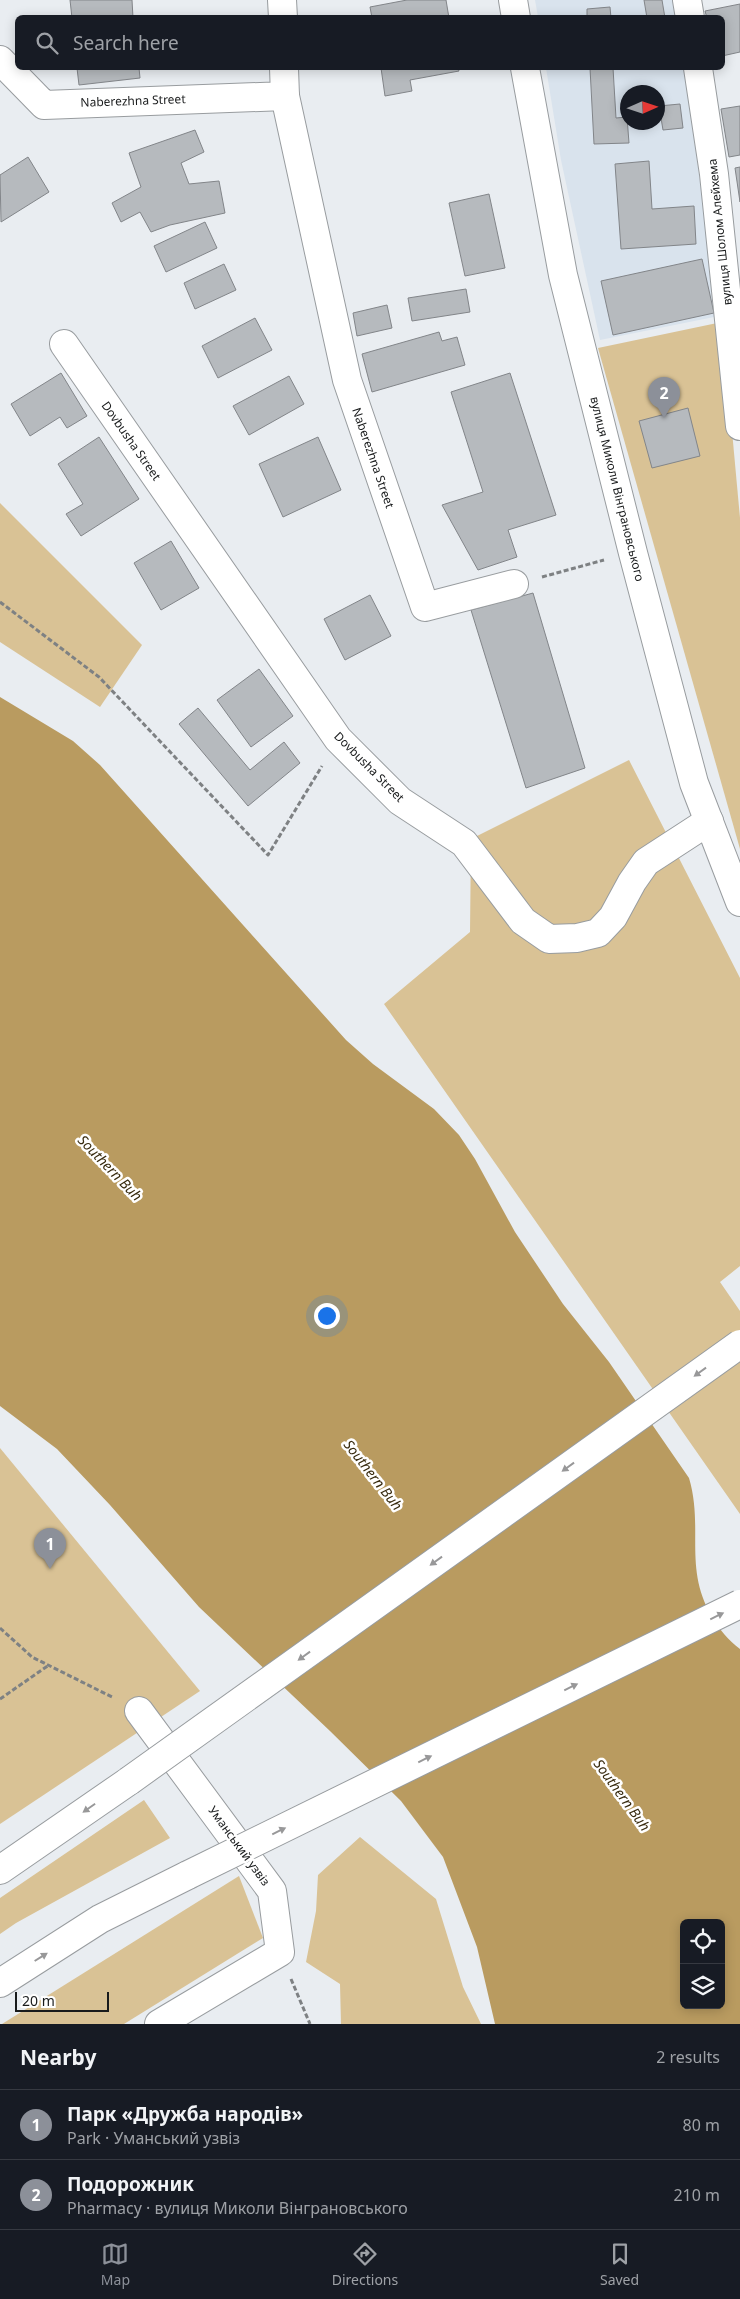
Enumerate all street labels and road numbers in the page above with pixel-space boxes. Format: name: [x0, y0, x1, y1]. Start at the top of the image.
street label: Naberezhna Street: [80, 90, 187, 111]
street label: вулиця Шолом Алейхема: [703, 158, 736, 306]
street label: вулиця Миколи Вінграновського: [586, 395, 649, 583]
street label: Dovbusha Street: [98, 398, 165, 484]
street label: Naberezhna Street: [348, 405, 399, 511]
street label: Dovbusha Street: [330, 728, 409, 806]
street label: Уманський узвіз: [205, 1802, 274, 1889]

